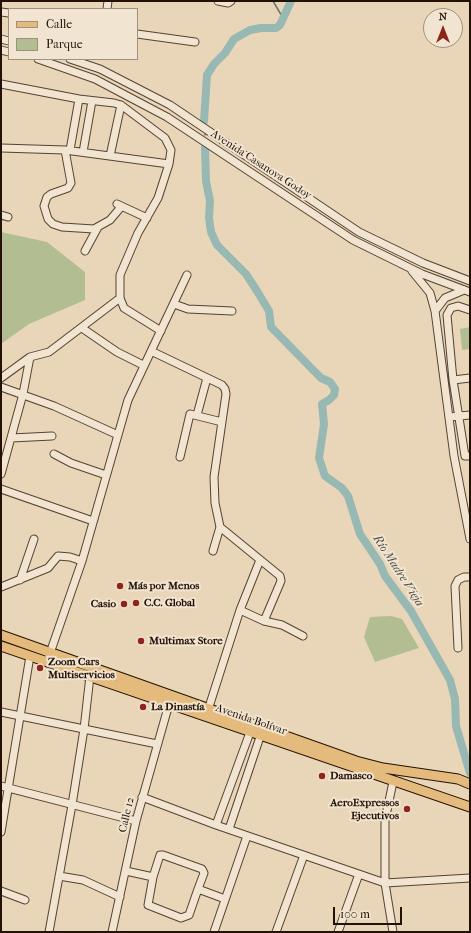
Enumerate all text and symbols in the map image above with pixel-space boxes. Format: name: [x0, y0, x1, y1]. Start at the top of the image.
legend: [8, 8, 138, 60]
north arrow: [423, 8, 463, 48]
text: N: [439, 10, 447, 23]
text: Calle: [46, 17, 72, 31]
text: Parque: [46, 37, 83, 51]
street label: Avenida Casanova Godoy: [208, 128, 314, 202]
water label: Río Madre Vieja: [370, 533, 426, 609]
place label: Más por Menos: [128, 579, 199, 593]
marker: Más por Menos: [115, 581, 125, 591]
place label: C.C. Global: [144, 596, 195, 610]
place label: Casio: [91, 597, 116, 611]
marker: C.C. Global: [131, 598, 141, 608]
marker: Casio: [119, 599, 129, 609]
place label: Multimax Store: [149, 634, 223, 648]
marker: Multimax Store: [136, 636, 146, 646]
place label: Zoom Cars Multiservicios: [48, 655, 115, 681]
marker: Zoom Cars Multiservicios: [35, 663, 45, 673]
place label: La Dinastía: [151, 700, 205, 714]
marker: La Dinastía: [138, 702, 148, 712]
street label: Avenida Bolívar: [214, 702, 288, 738]
place label: Damasco: [330, 769, 372, 783]
marker: Damasco: [317, 771, 327, 781]
street label: Calle 12: [117, 796, 137, 834]
place label: AeroExpressos Ejecutivos: [330, 796, 399, 822]
marker: AeroExpressos Ejecutivos: [402, 804, 412, 814]
scale bar: [335, 899, 404, 925]
text: 100 m: [340, 907, 370, 921]

